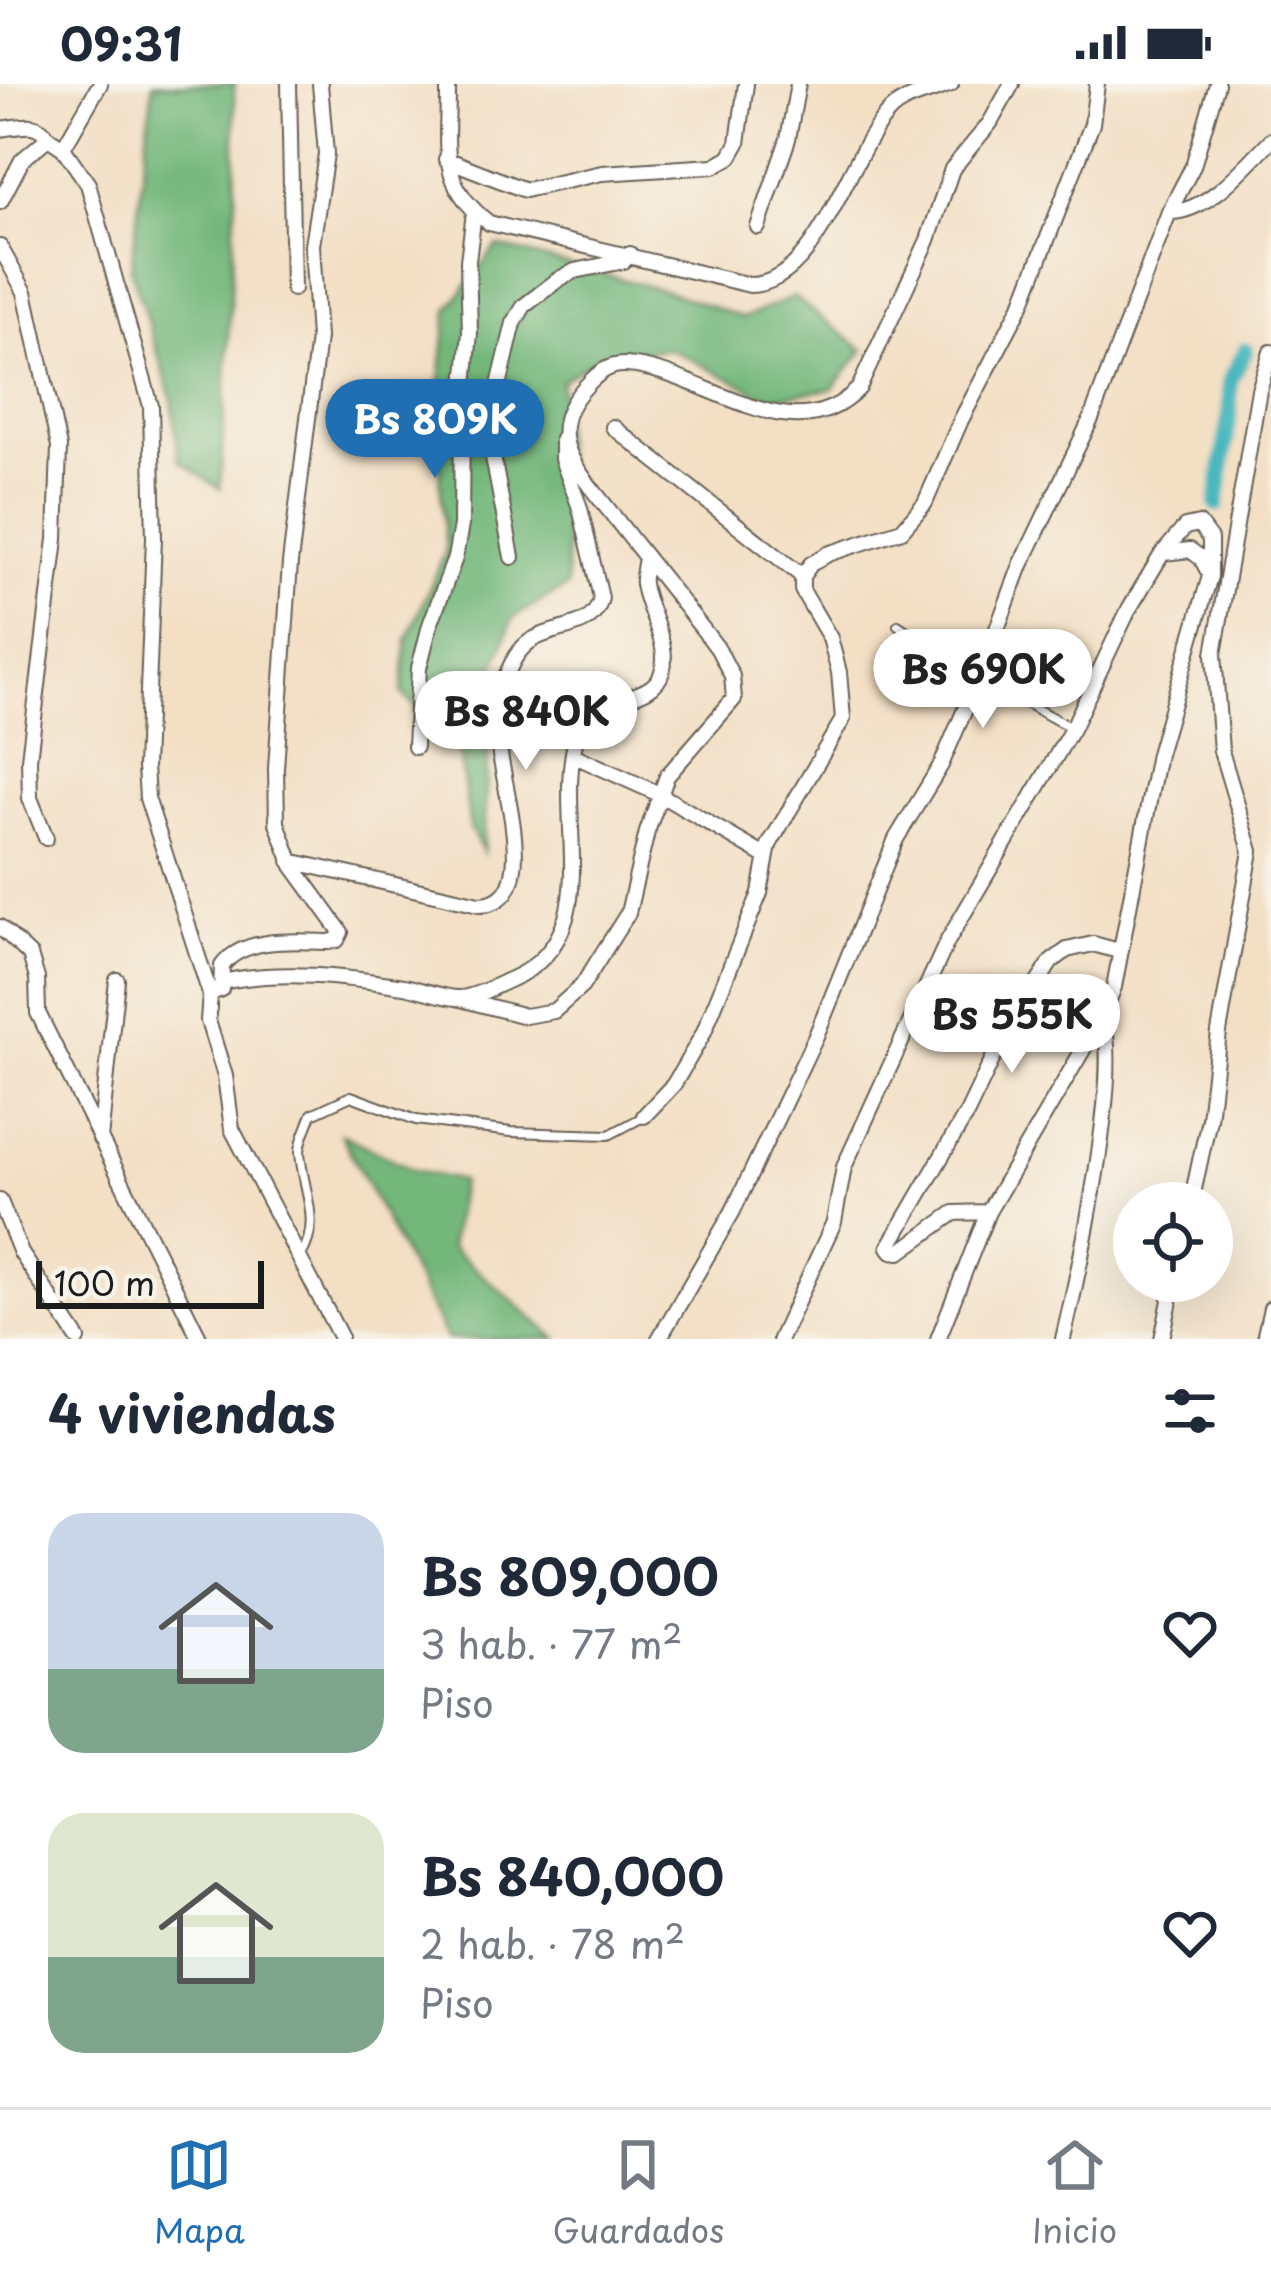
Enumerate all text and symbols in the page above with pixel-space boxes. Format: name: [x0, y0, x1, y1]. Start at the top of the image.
text: 09:31: [60, 8, 182, 76]
pin: Bs 809K: [324, 379, 546, 481]
text: Bs 809K: [352, 388, 518, 447]
pin: Bs 690K: [872, 629, 1094, 731]
text: Bs 690K: [900, 638, 1066, 697]
pin: Bs 840K: [415, 671, 637, 773]
text: Bs 840K: [442, 680, 610, 739]
pin: Bs 555K: [901, 974, 1123, 1076]
text: Bs 555K: [931, 983, 1093, 1042]
map controls: [1113, 1182, 1233, 1302]
button: locate: [1113, 1182, 1233, 1302]
scale bar: [36, 1255, 264, 1308]
text: 100 m: [54, 1257, 155, 1307]
text: 4 viviendas: [48, 1373, 336, 1450]
icon: filters: [1157, 1378, 1223, 1444]
text: Bs 809,000: [420, 1536, 719, 1613]
icon: home: [144, 1561, 288, 1705]
icon: heart: [1157, 1600, 1223, 1666]
text: 3 hab. · 77 m²: [420, 1613, 683, 1672]
text: Piso: [420, 1672, 494, 1731]
text: Bs 840,000: [420, 1836, 724, 1913]
icon: home: [144, 1861, 288, 2005]
icon: heart: [1157, 1900, 1223, 1966]
text: 2 hab. · 78 m²: [420, 1913, 685, 1972]
text: Piso: [420, 1972, 494, 2031]
tab: Mapa: [154, 2132, 245, 2254]
tab: Guardados: [552, 2132, 724, 2254]
tab: Inicio: [1032, 2132, 1117, 2254]

